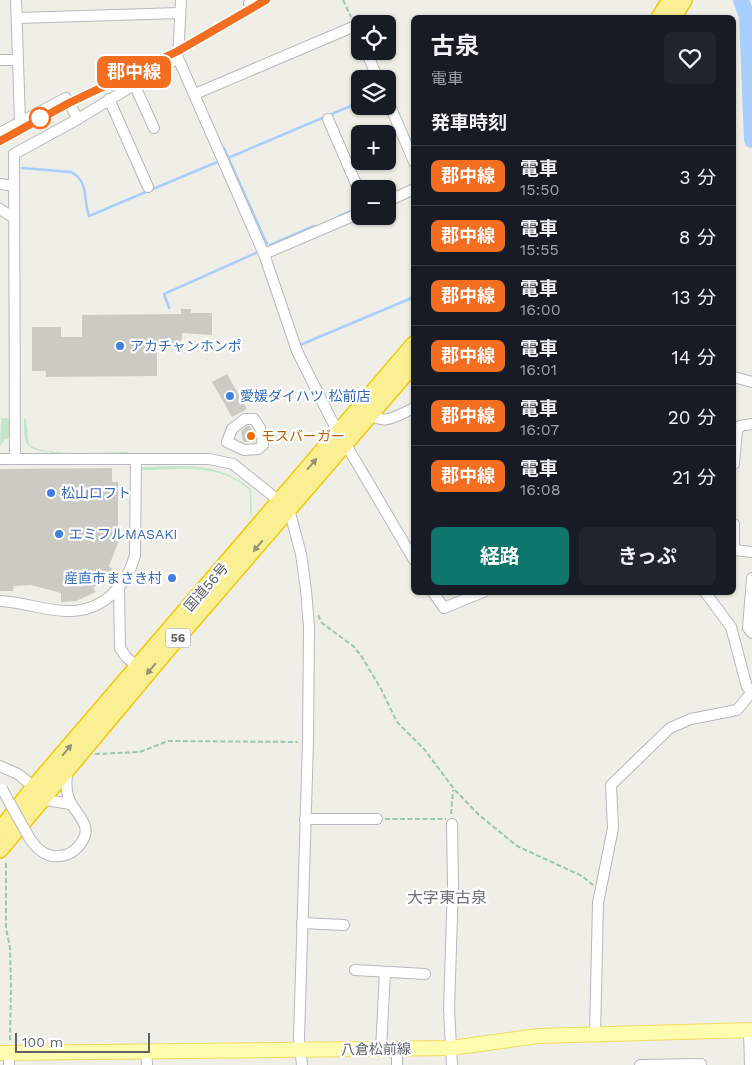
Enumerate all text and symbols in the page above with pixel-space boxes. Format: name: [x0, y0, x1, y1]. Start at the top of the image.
map controls: [351, 15, 396, 225]
button: locate: [351, 15, 396, 60]
text: 古泉: [431, 32, 479, 60]
button: heart: [664, 32, 716, 84]
line badge: 郡中線: [105, 56, 163, 88]
text: 郡中線: [107, 61, 161, 82]
text: 電車: [431, 69, 463, 88]
button: layers: [351, 70, 396, 115]
unlabelled marker: [29, 107, 51, 129]
text: 発車時刻: [431, 111, 507, 134]
button: +: [351, 125, 396, 170]
text: 電車: [520, 157, 558, 180]
text: 郡中線: [441, 165, 495, 186]
text: 3 分: [679, 166, 716, 189]
button: −: [351, 180, 396, 225]
text: 15:50: [520, 180, 560, 199]
text: 電車: [520, 217, 558, 240]
text: 郡中線: [441, 225, 495, 246]
text: 8 分: [679, 226, 716, 249]
text: 15:55: [520, 240, 559, 259]
text: 電車: [520, 277, 558, 300]
text: 郡中線: [441, 285, 495, 306]
text: 13 分: [672, 286, 716, 309]
text: 16:00: [520, 300, 561, 319]
text: 電車: [520, 337, 558, 360]
place label: アカチャンホンポ: [130, 338, 242, 354]
marker: アカチャンホンポ: [114, 340, 126, 352]
text: 郡中線: [441, 345, 495, 366]
text: 14 分: [672, 346, 716, 369]
text: 16:01: [520, 360, 557, 379]
place label: 愛媛ダイハツ 松前店: [240, 388, 371, 404]
marker: 愛媛ダイハツ 松前店: [224, 390, 236, 402]
text: 電車: [520, 397, 558, 420]
text: 郡中線: [441, 405, 495, 426]
text: 20 分: [668, 406, 716, 429]
text: 16:07: [520, 420, 559, 439]
place label: モスバーガー: [261, 428, 345, 444]
marker: モスバーガー: [245, 430, 257, 442]
text: 電車: [520, 457, 558, 480]
one-way arrow: [306, 458, 317, 470]
text: 郡中線: [441, 465, 495, 486]
text: 21 分: [672, 466, 716, 489]
text: 16:08: [520, 480, 561, 499]
place label: 松山ロフト: [61, 485, 131, 501]
marker: 松山ロフト: [45, 487, 57, 499]
place label: エミフルMASAKI: [69, 526, 178, 542]
button: 経路: [431, 527, 569, 585]
button: きっぷ: [579, 527, 716, 585]
marker: エミフルMASAKI: [53, 528, 65, 540]
one-way arrow: [252, 539, 263, 552]
street label: 国道56号: [181, 560, 231, 614]
place label: 産直市まさき村: [64, 570, 162, 586]
marker: 産直市まさき村: [166, 572, 178, 584]
road number: 56: [166, 628, 190, 648]
one-way arrow: [145, 662, 157, 674]
one-way arrow: [61, 744, 72, 757]
district label: 大字東古泉: [407, 888, 487, 907]
scale bar: [15, 1030, 150, 1053]
text: 100 m: [22, 1034, 63, 1050]
street label: 八倉松前線: [341, 1040, 411, 1058]

